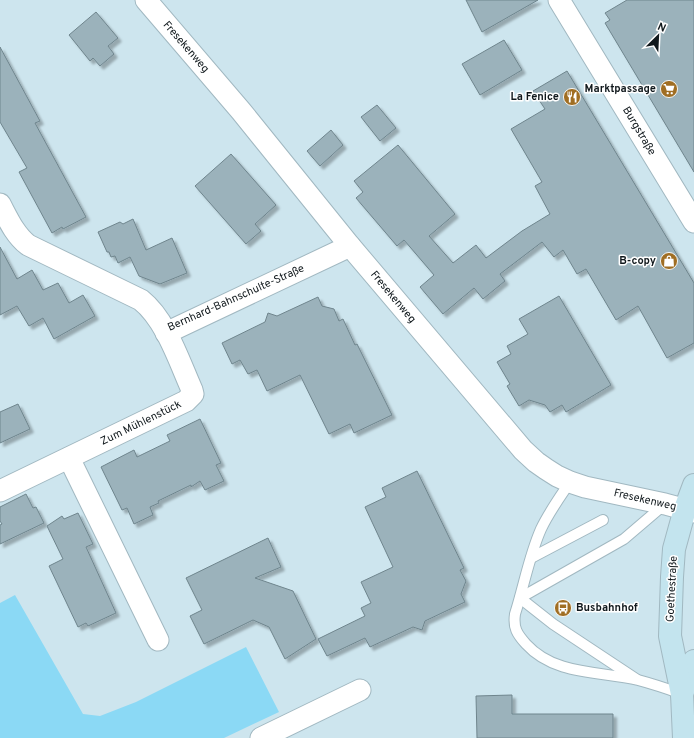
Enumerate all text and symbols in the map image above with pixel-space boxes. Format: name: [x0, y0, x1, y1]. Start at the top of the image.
north arrow: [638, 16, 678, 56]
street label: Fresekenweg: [160, 18, 212, 76]
text: N: [655, 20, 668, 36]
supermarket icon: Marktpassage: [659, 79, 679, 99]
place label: Marktpassage: [585, 82, 656, 96]
restaurant icon: La Fenice: [562, 87, 582, 107]
place label: La Fenice: [511, 90, 559, 104]
street label: Burgstraße: [619, 104, 659, 158]
shop icon: B-copy: [659, 251, 679, 271]
place label: B-copy: [619, 254, 656, 268]
street label: Bernhard-Bahnschulte-Straße: [165, 261, 307, 335]
street label: Fresekenweg: [367, 268, 419, 326]
street label: Zum Mühlenstück: [98, 397, 184, 449]
street label: Fresekenweg: [612, 486, 678, 514]
street label: Goethestraße: [663, 555, 681, 623]
bus stop icon: Busbahnhof: [553, 598, 573, 618]
place label: Busbahnhof: [576, 601, 638, 615]

